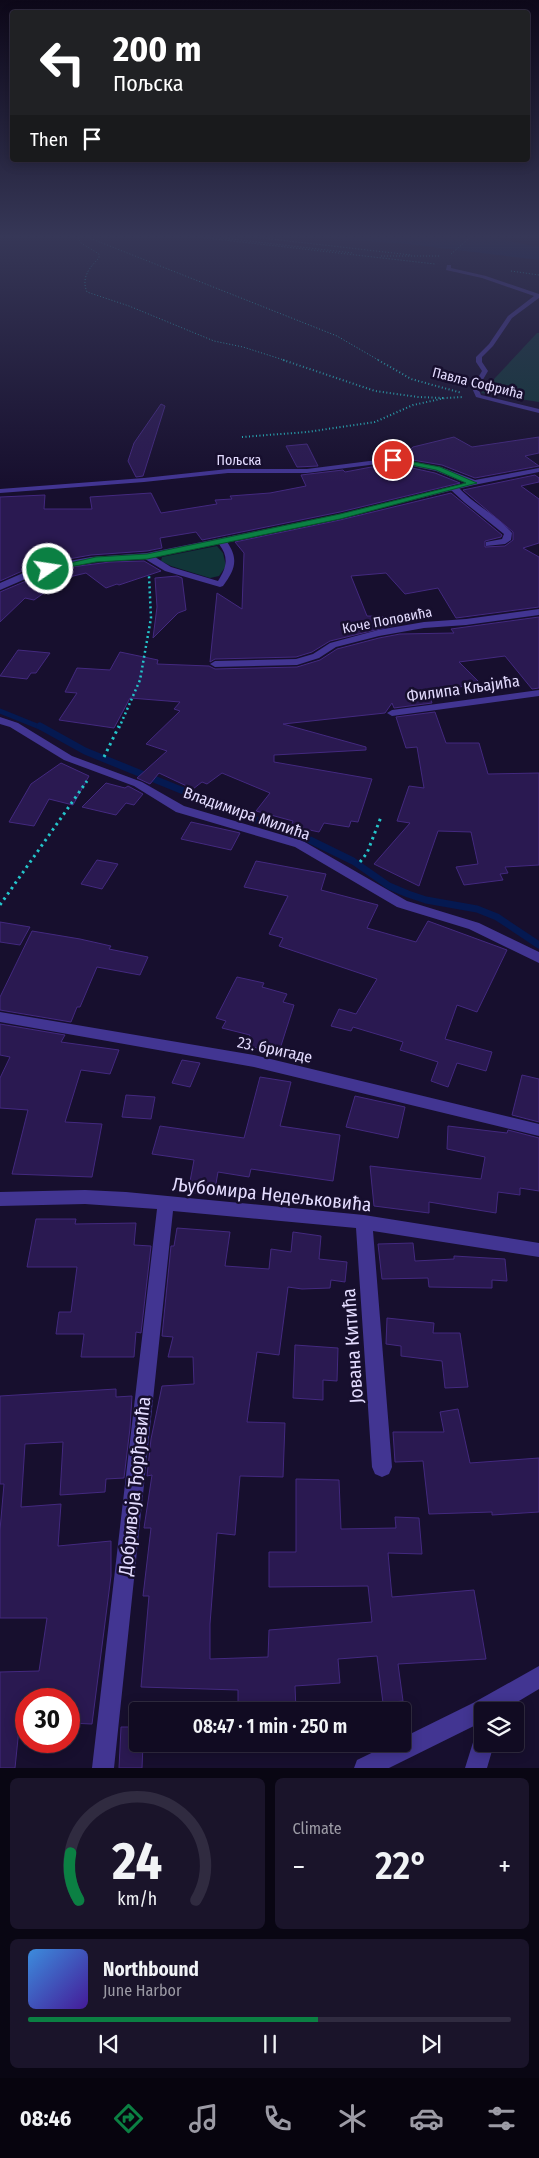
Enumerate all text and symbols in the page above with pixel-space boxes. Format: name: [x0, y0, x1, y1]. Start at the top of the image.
text: 200 m: [113, 28, 201, 70]
icon: left: [30, 30, 95, 95]
text: Пољска: [113, 70, 183, 97]
icon: arrive: [78, 125, 106, 153]
text: Then: [30, 128, 68, 151]
street label: Павла Софрића: [431, 364, 525, 403]
pin: [372, 439, 414, 481]
icon: arrive: [379, 446, 407, 474]
street label: Пољска: [217, 452, 262, 469]
position arrow: [21, 542, 73, 594]
street label: Коче Поповића: [341, 603, 434, 638]
street label: Филипа Кљајића: [405, 671, 521, 706]
street label: Владимира Милића: [181, 783, 313, 844]
street label: 23. бригаде: [236, 1032, 314, 1067]
street label: Љубомира Недељковића: [171, 1173, 373, 1216]
street label: Јована Китића: [337, 1288, 368, 1404]
street label: Добривоја Ђорђевића: [114, 1395, 155, 1578]
speed limit sign: 30: [15, 1688, 80, 1753]
map controls: [474, 1702, 524, 1752]
button: layers: [474, 1702, 524, 1752]
text: 08:47 · 1 min · 250 m: [193, 1715, 347, 1738]
text: Climate: [293, 1819, 342, 1838]
text: 24: [111, 1830, 162, 1893]
text: 22°: [375, 1843, 428, 1889]
text: −: [293, 1850, 305, 1883]
text: +: [498, 1850, 511, 1883]
text: km/h: [117, 1888, 157, 1910]
text: Northbound: [103, 1958, 199, 1981]
text: June Harbor: [103, 1981, 181, 2000]
icon: previous: [95, 2030, 123, 2058]
icon: pause: [256, 2030, 284, 2058]
icon: next: [417, 2030, 445, 2058]
icon: directions: [111, 2101, 146, 2136]
icon: music: [186, 2101, 221, 2136]
icon: phone: [260, 2101, 295, 2136]
icon: climate: [335, 2101, 370, 2136]
icon: car: [409, 2101, 444, 2136]
icon: filters: [484, 2101, 519, 2136]
text: 08:46: [20, 2105, 71, 2132]

